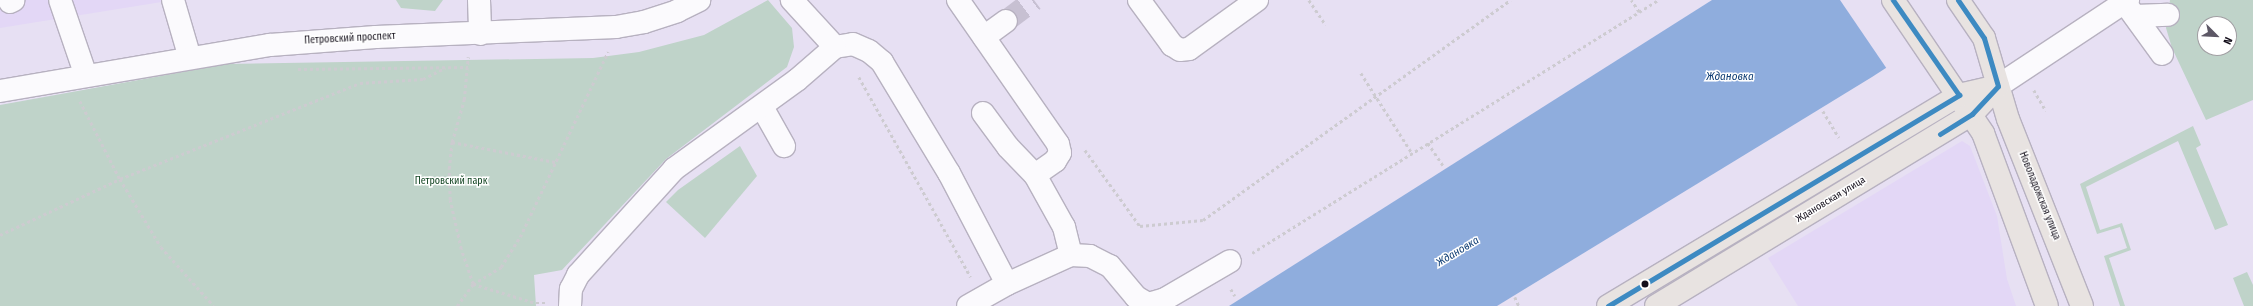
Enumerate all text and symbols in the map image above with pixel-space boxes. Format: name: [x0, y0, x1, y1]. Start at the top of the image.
north arrow: [2197, 16, 2237, 56]
street label: Петровский проспект: [304, 31, 396, 47]
text: N: [2220, 35, 2235, 46]
water label: Ждановка: [1706, 70, 1754, 84]
street label: Новоладожская улица: [2016, 150, 2062, 242]
street label: Ждановская улица: [1794, 175, 1868, 225]
park label: Петровский парк: [415, 176, 487, 188]
water label: Ждановка: [1434, 234, 1482, 270]
unlabelled marker: [1640, 279, 1650, 289]

